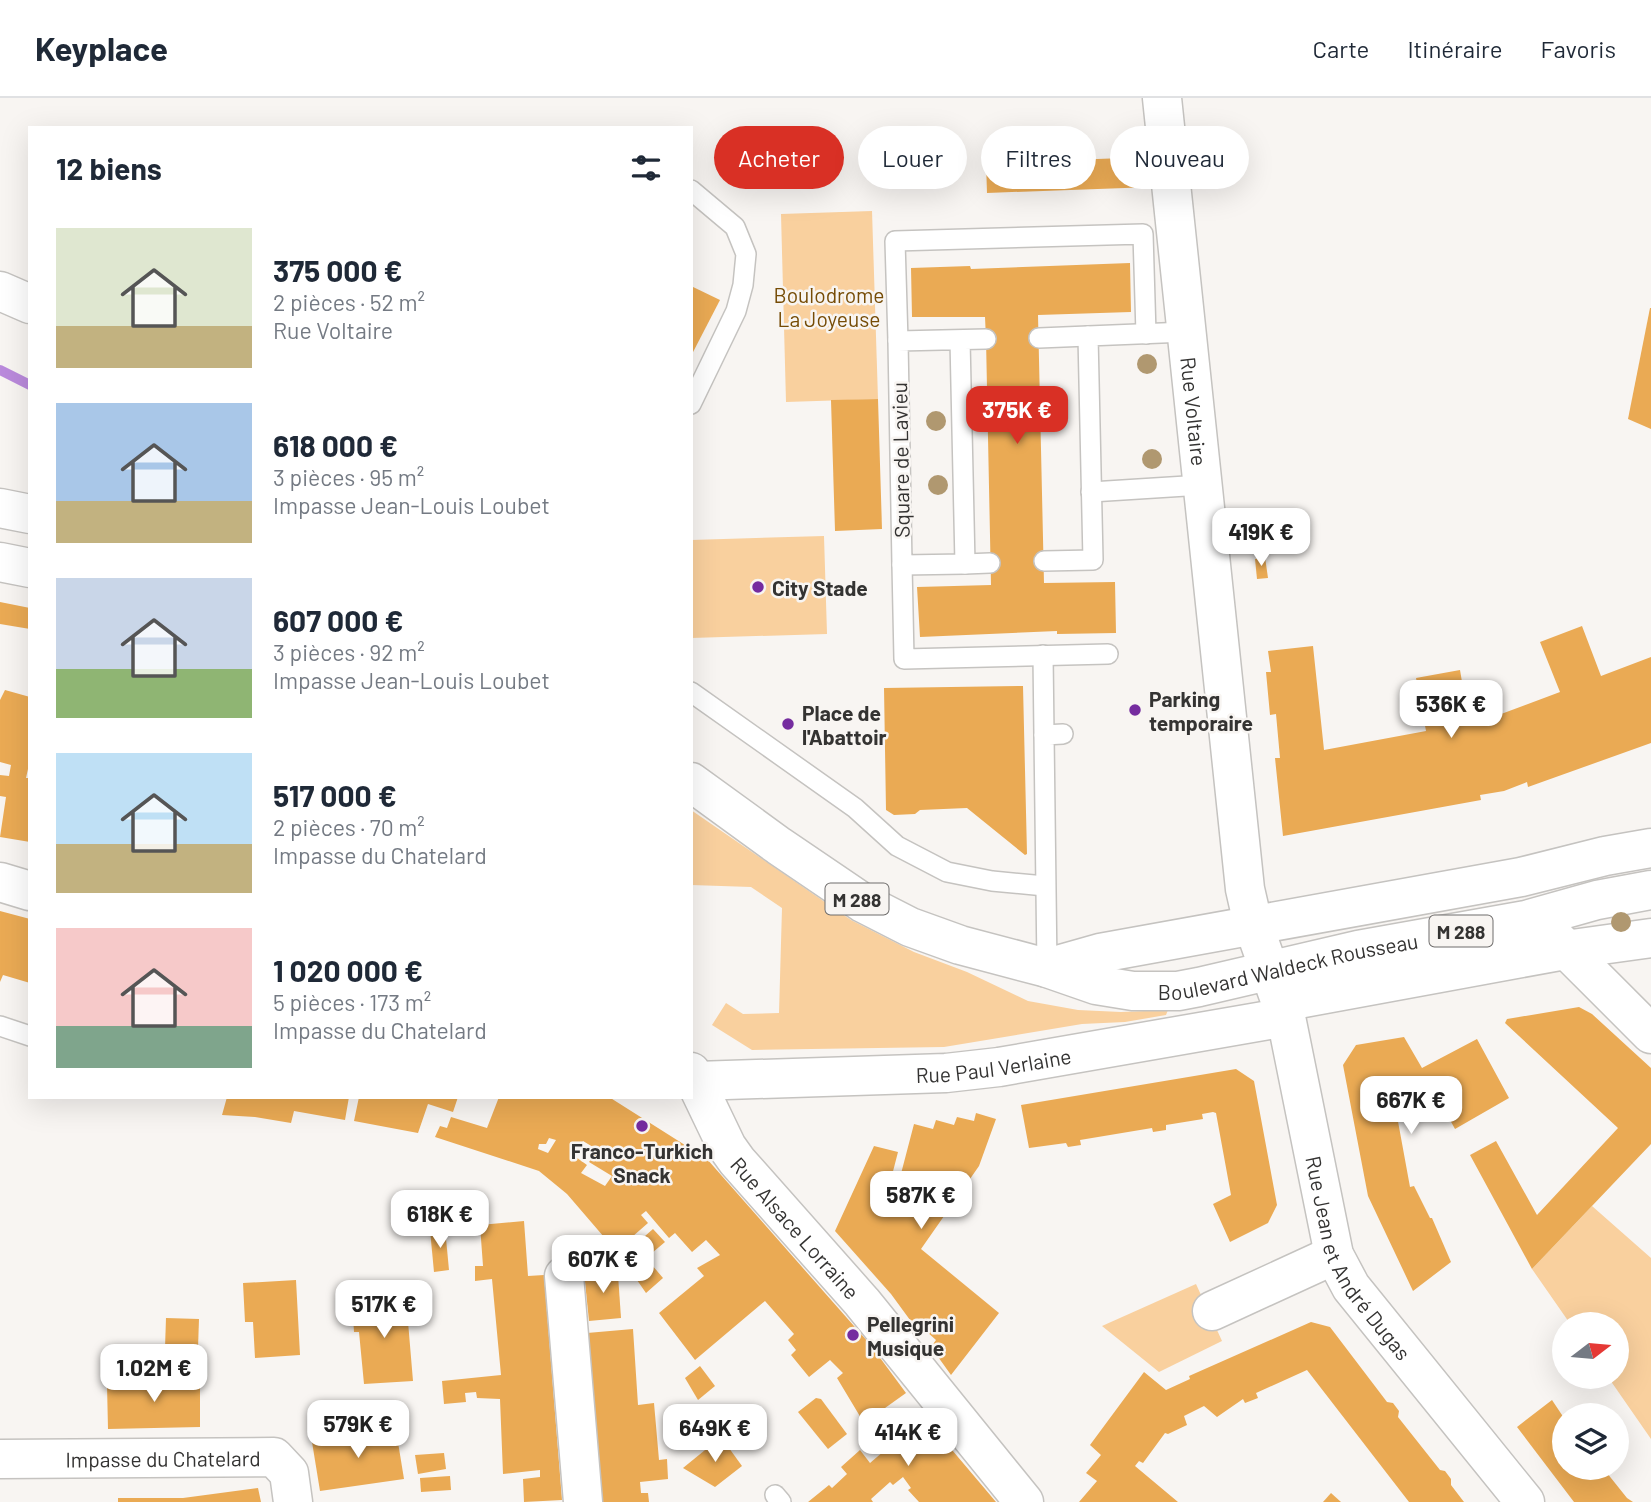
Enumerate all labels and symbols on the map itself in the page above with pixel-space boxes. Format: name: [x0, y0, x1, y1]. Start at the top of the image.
park label: Boulodrome La Joyeuse: [773, 282, 885, 331]
street label: Rue Voltaire: [1177, 355, 1213, 467]
street label: Square de Lavieu: [886, 382, 914, 538]
pin: 375K €: [960, 386, 1074, 446]
pin: 419K €: [1204, 508, 1318, 568]
place label: City Stade: [772, 575, 868, 600]
marker: City Stade: [750, 579, 766, 595]
pin: 536K €: [1394, 680, 1508, 740]
place label: Parking temporaire: [1149, 686, 1253, 735]
place label: Place de l'Abattoir: [802, 700, 887, 749]
marker: Parking temporaire: [1127, 702, 1143, 718]
marker: Place de l'Abattoir: [780, 716, 796, 732]
road number: M 288: [826, 884, 888, 914]
road number: M 288: [1430, 916, 1492, 946]
street label: Boulevard Waldeck Rousseau: [1158, 927, 1420, 1004]
street label: Rue Paul Verlaine: [915, 1042, 1073, 1086]
pin: 667K €: [1354, 1076, 1468, 1136]
marker: Franco-Turkich Snack: [634, 1118, 650, 1134]
place label: Franco-Turkich Snack: [571, 1138, 713, 1187]
street label: Rue Alsace Lorraine: [726, 1151, 865, 1303]
street label: Rue Jean et André Dugas: [1302, 1154, 1417, 1364]
pin: 587K €: [864, 1172, 978, 1231]
pin: 618K €: [383, 1190, 497, 1250]
pin: 607K €: [546, 1236, 660, 1295]
pin: 517K €: [327, 1280, 441, 1340]
place label: Pellegrini Musique: [867, 1311, 954, 1360]
north arrow: [1552, 1312, 1629, 1390]
marker: Pellegrini Musique: [845, 1327, 861, 1343]
pin: 1.02M €: [89, 1344, 219, 1404]
pin: 579K €: [301, 1400, 415, 1460]
pin: 649K €: [658, 1404, 772, 1464]
pin: 414K €: [851, 1408, 965, 1468]
street label: Impasse du Chatelard: [65, 1445, 261, 1471]

